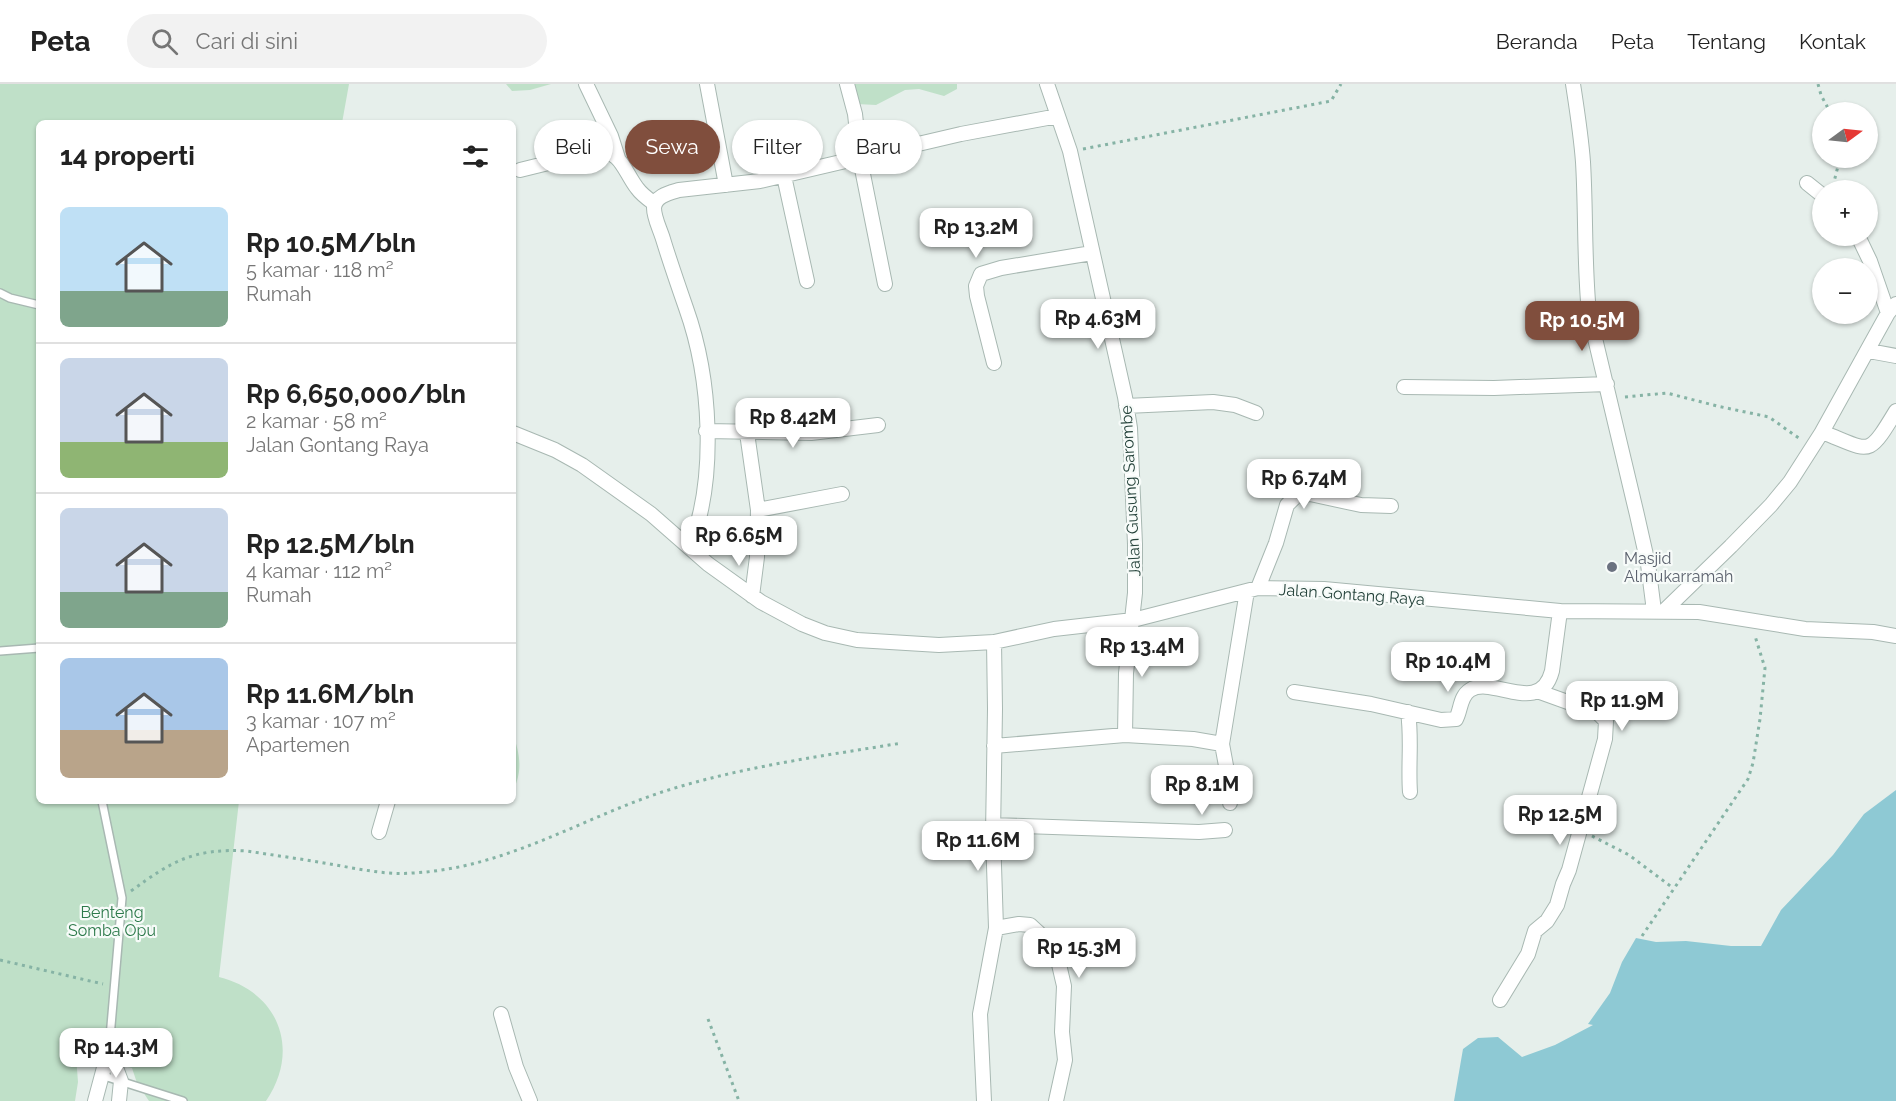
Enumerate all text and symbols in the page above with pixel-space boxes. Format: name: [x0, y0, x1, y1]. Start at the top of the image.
search box: [127, 14, 547, 68]
text: Peta: [30, 25, 91, 58]
icon: search: [148, 25, 181, 58]
text: Cari di sini: [196, 28, 298, 54]
text: Beranda: [1496, 29, 1578, 54]
text: Peta: [1611, 29, 1654, 54]
text: Tentang: [1687, 29, 1766, 54]
text: Kontak: [1799, 29, 1866, 54]
north arrow: [1812, 102, 1878, 168]
map controls: [1812, 102, 1878, 324]
chip: Beli: [534, 120, 613, 174]
chip: Sewa: [625, 120, 720, 174]
chip: Filter: [732, 120, 823, 174]
chip: Baru: [835, 120, 922, 174]
icon: filters: [459, 140, 492, 173]
text: 14 properti: [60, 141, 195, 171]
button: +: [1812, 180, 1878, 246]
pin: Rp 13.2M: [914, 208, 1038, 259]
text: Rp 13.2M: [934, 215, 1018, 239]
text: Rp 10.5M/bln: [246, 228, 416, 258]
icon: home: [108, 231, 180, 303]
text: 5 kamar · 118 m²: [246, 258, 394, 282]
button: −: [1812, 258, 1878, 324]
text: Rumah: [246, 282, 312, 306]
pin: Rp 4.63M: [1036, 299, 1160, 350]
pin: Rp 10.5M: [1520, 301, 1644, 352]
text: Rp 4.63M: [1054, 306, 1142, 330]
text: Rp 10.5M: [1539, 308, 1625, 332]
text: Rp 6,650,000/bln: [246, 379, 466, 409]
icon: home: [108, 382, 180, 454]
pin: Rp 8.42M: [731, 398, 855, 449]
text: Rp 8.42M: [749, 405, 837, 429]
street label: Jalan Gusung Sarombe: [1117, 405, 1144, 577]
text: 2 kamar · 58 m²: [246, 409, 387, 433]
text: Jalan Gontang Raya: [246, 433, 429, 457]
pin: Rp 6.74M: [1242, 459, 1366, 510]
text: Rp 6.74M: [1261, 466, 1347, 490]
pin: Rp 6.65M: [677, 516, 801, 567]
text: Rp 6.65M: [695, 523, 783, 547]
text: Rp 12.5M/bln: [246, 529, 415, 559]
icon: home: [108, 532, 180, 604]
place label: Masjid Almukarramah: [1624, 549, 1733, 586]
text: 4 kamar · 112 m²: [246, 559, 392, 583]
marker: Masjid Almukarramah: [1605, 560, 1619, 574]
street label: Jalan Gontang Raya: [1278, 580, 1426, 609]
text: Rumah: [246, 583, 312, 607]
pin: Rp 13.4M: [1080, 627, 1204, 678]
text: Rp 13.4M: [1100, 634, 1184, 658]
pin: Rp 10.4M: [1386, 642, 1510, 693]
text: Rp 10.4M: [1405, 649, 1491, 673]
text: Rp 11.6M/bln: [246, 679, 414, 709]
pin: Rp 11.9M: [1560, 681, 1684, 732]
icon: home: [108, 682, 180, 754]
text: Rp 11.9M: [1580, 688, 1664, 712]
text: 3 kamar · 107 m²: [246, 709, 396, 733]
text: Apartemen: [246, 733, 350, 757]
pin: Rp 8.1M: [1147, 765, 1257, 816]
text: Rp 8.1M: [1165, 772, 1239, 796]
pin: Rp 12.5M: [1498, 795, 1622, 846]
text: Rp 12.5M: [1518, 802, 1602, 826]
pin: Rp 11.6M: [916, 821, 1040, 872]
text: Rp 11.6M: [936, 828, 1020, 852]
park label: Benteng Somba Opu: [68, 903, 156, 940]
pin: Rp 15.3M: [1017, 928, 1141, 979]
text: Rp 15.3M: [1037, 935, 1121, 959]
pin: Rp 14.3M: [54, 1028, 178, 1079]
text: Rp 14.3M: [74, 1035, 158, 1059]

